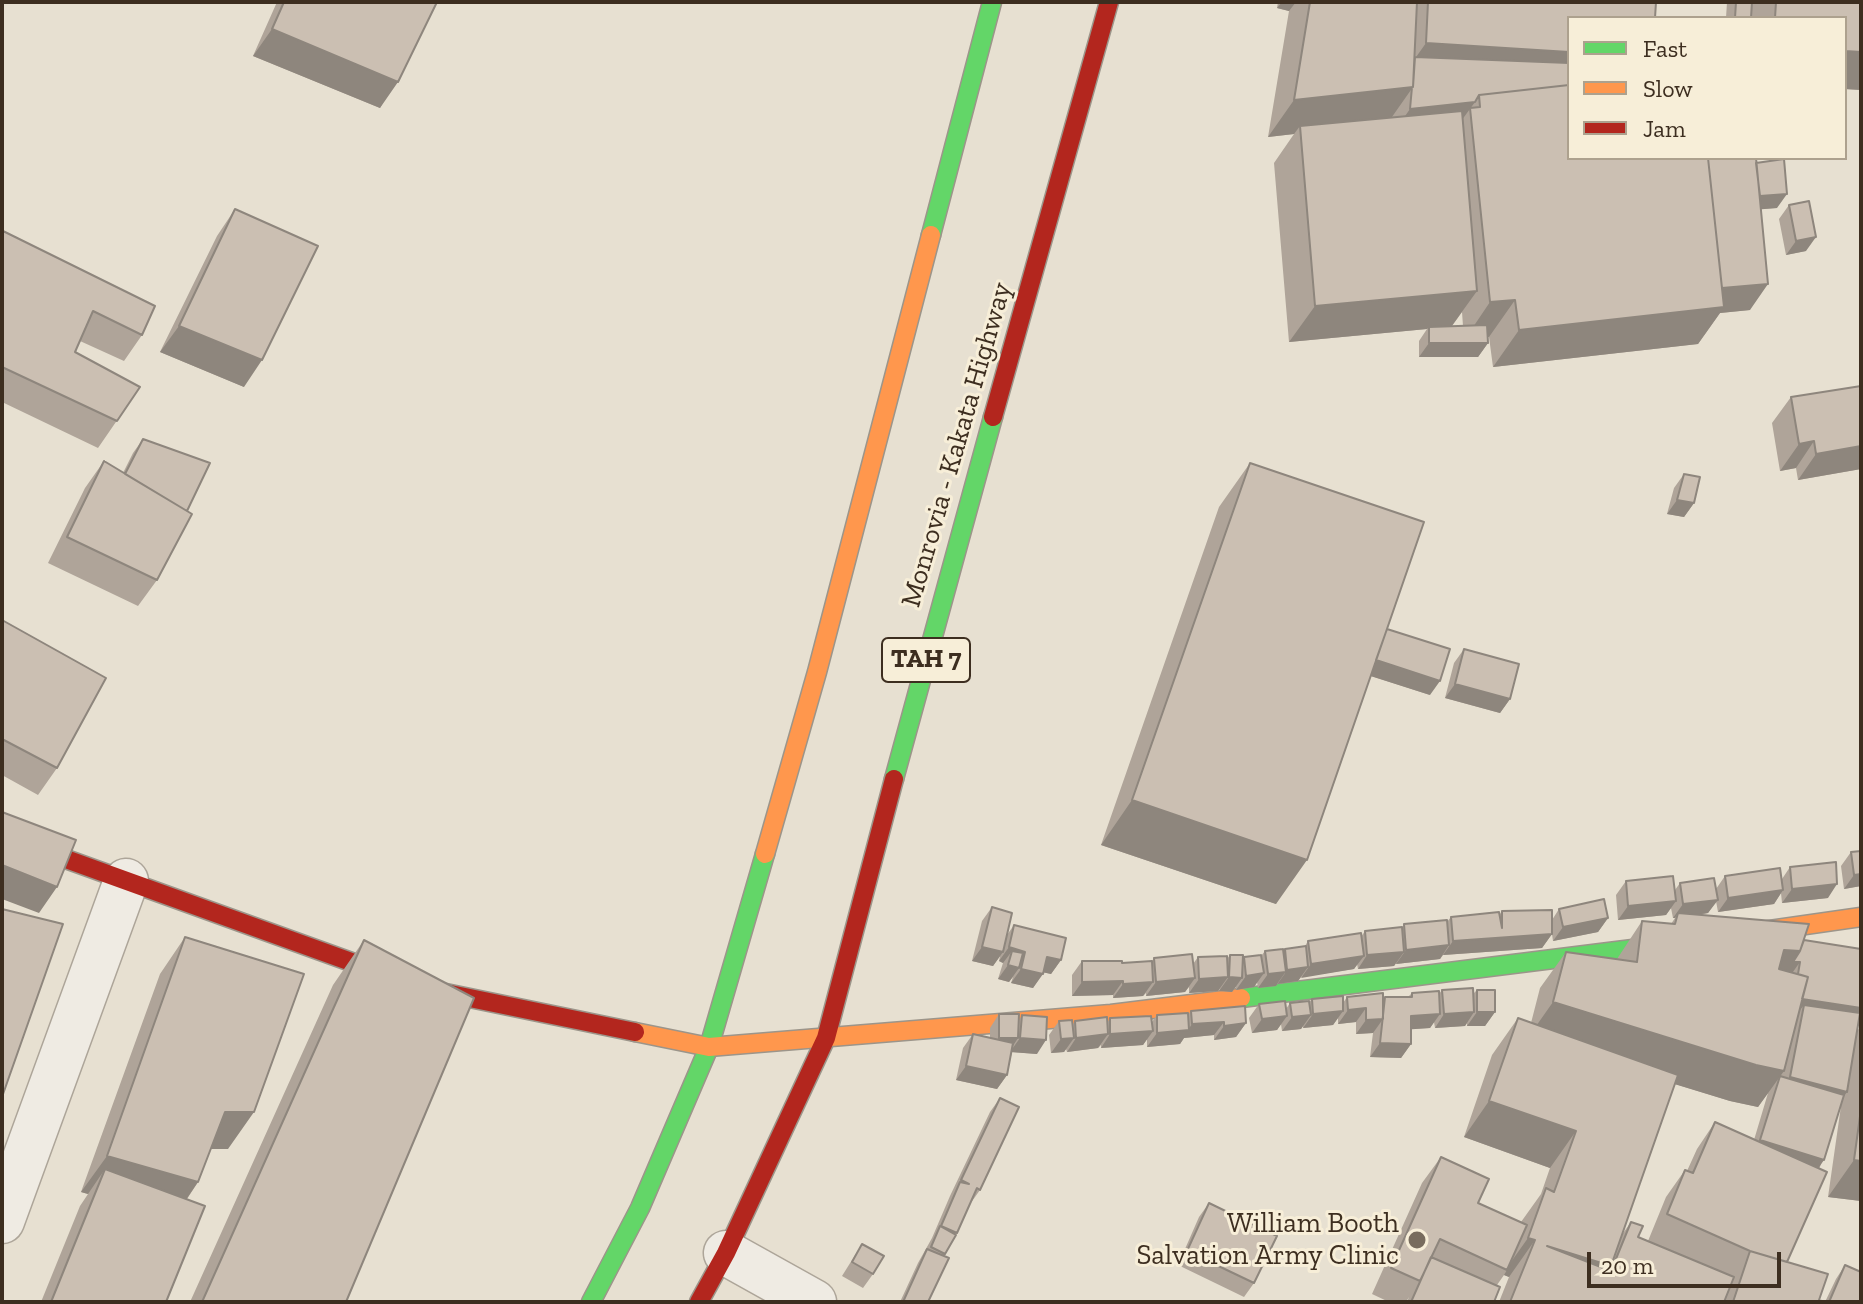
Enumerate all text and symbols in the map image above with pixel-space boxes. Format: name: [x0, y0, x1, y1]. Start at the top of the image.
legend: [1567, 16, 1847, 160]
text: Fast: [1643, 34, 1687, 63]
text: Slow: [1643, 74, 1693, 103]
text: Jam: [1643, 114, 1686, 143]
street label: Monrovia - Kakata Highway: [895, 279, 1019, 611]
road number: TAH 7: [882, 638, 970, 682]
place label: William Booth Salvation Army Clinic: [1136, 1207, 1399, 1273]
marker: William Booth Salvation Army Clinic: [1406, 1229, 1428, 1251]
scale bar: [1591, 1236, 1785, 1286]
text: 20 m: [1601, 1251, 1653, 1280]

